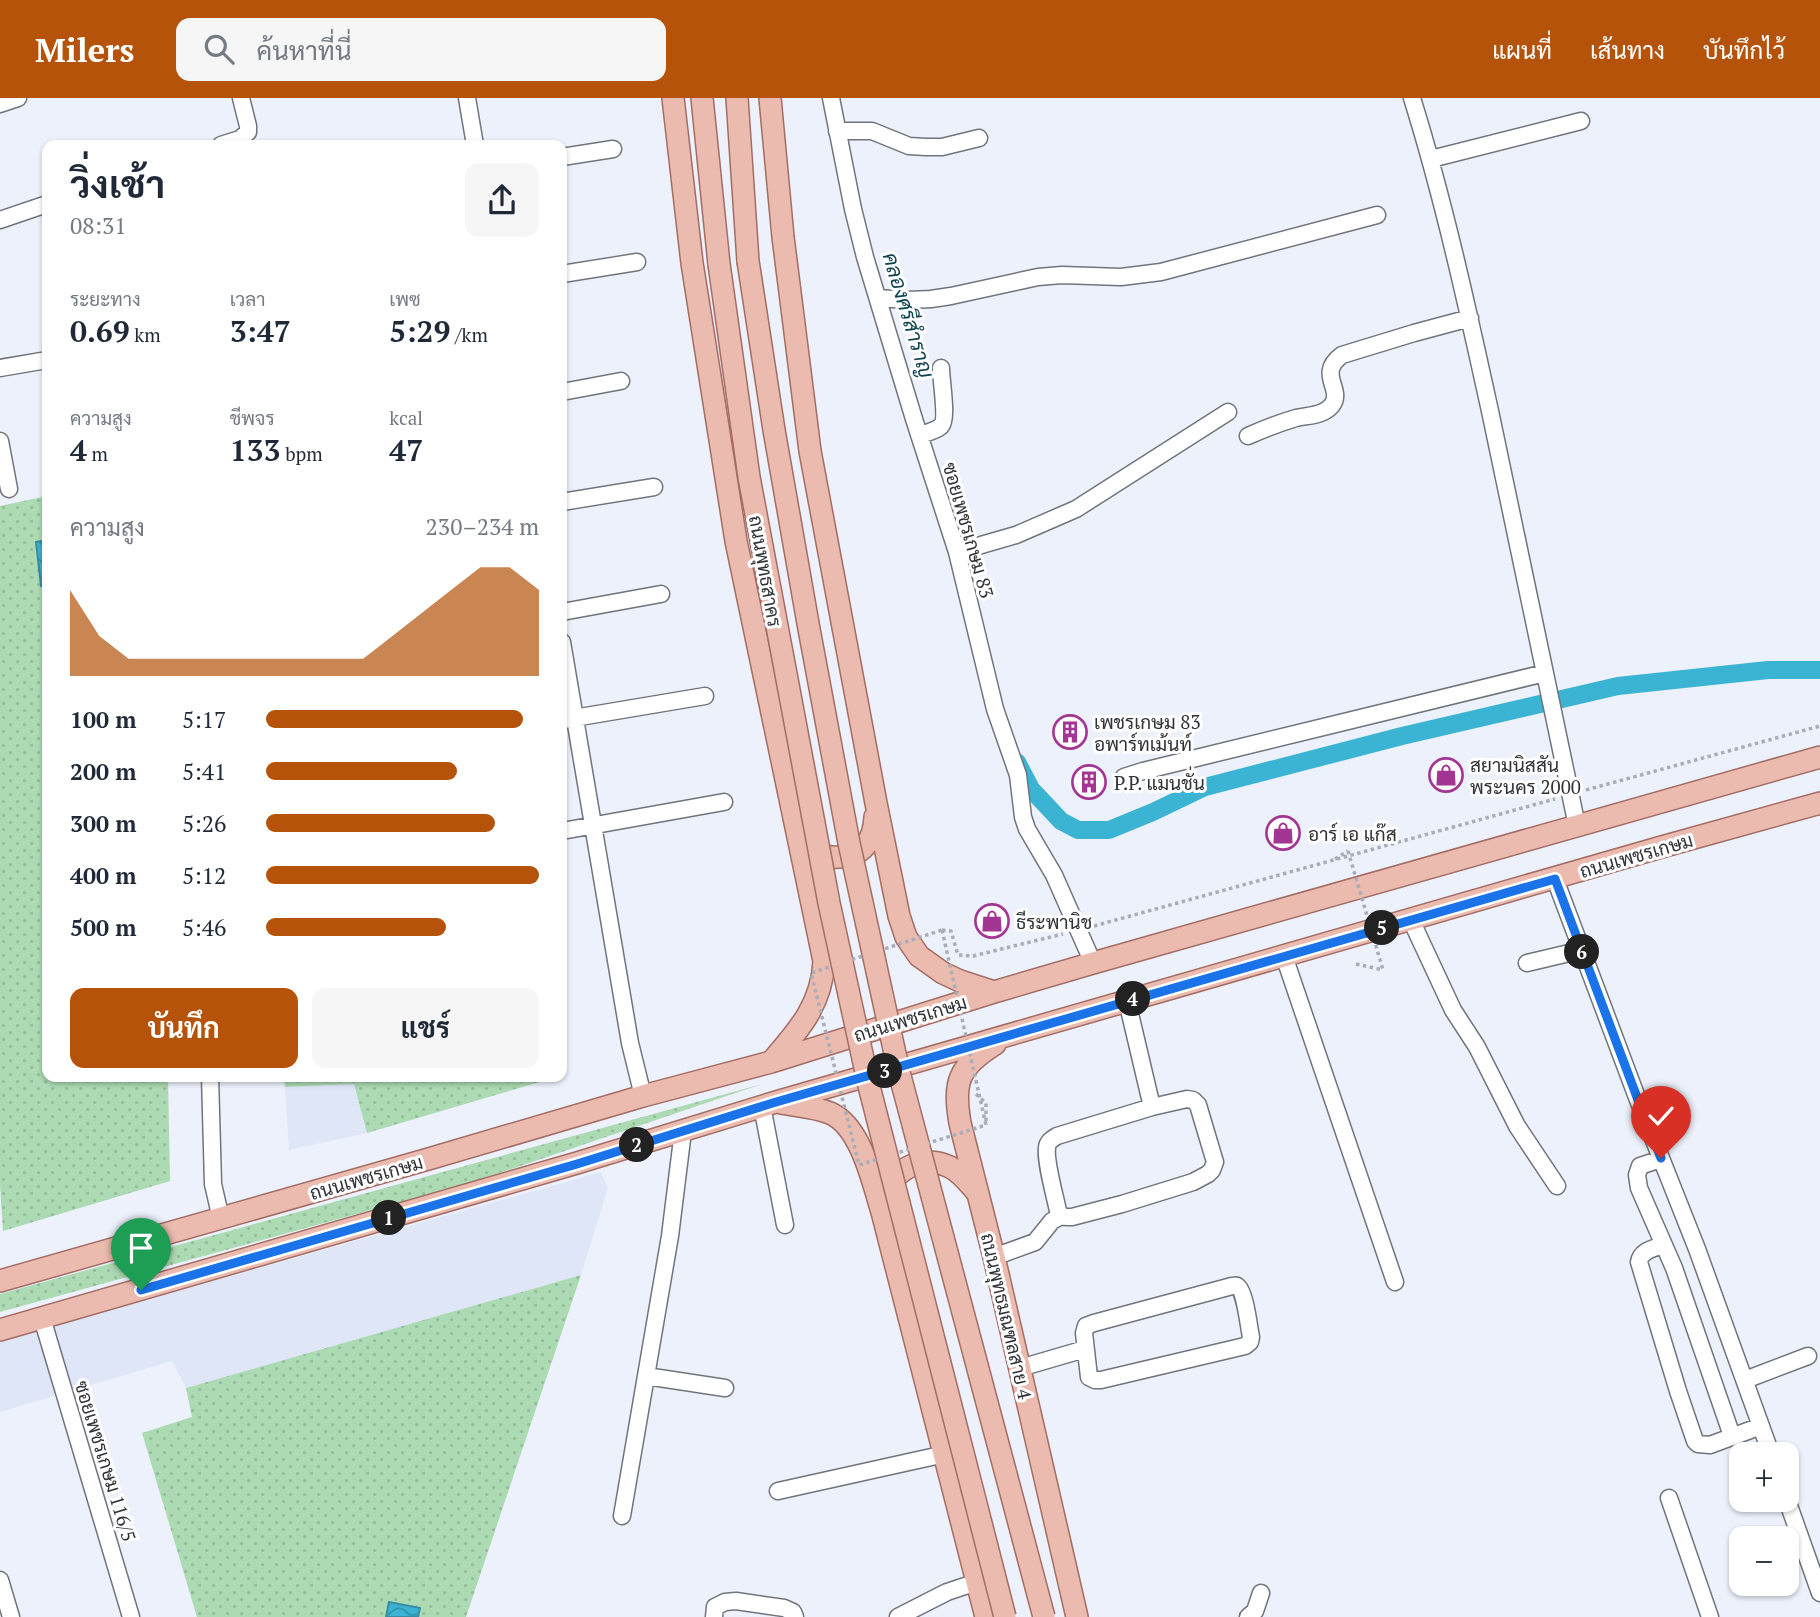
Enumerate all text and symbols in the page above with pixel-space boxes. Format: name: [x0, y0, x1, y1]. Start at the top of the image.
search box: [176, 18, 666, 81]
text: Milers: [35, 28, 134, 71]
icon: search: [200, 30, 238, 68]
text: ค้นหาที่นี่: [256, 33, 352, 67]
text: แผนที่: [1492, 34, 1552, 66]
text: เส้นทาง: [1590, 34, 1665, 66]
text: บันทึกไว้: [1703, 34, 1785, 66]
text: วิ่งเช้า: [70, 159, 165, 209]
button: share: [465, 163, 539, 237]
text: 08:31: [70, 210, 127, 241]
water label: คลองศรีสำราญ: [877, 249, 942, 382]
text: ระยะทาง: [70, 286, 141, 311]
text: เวลา: [230, 286, 266, 311]
text: เพซ: [389, 286, 421, 311]
text: 0.69: [70, 311, 130, 351]
text: 3:47: [230, 311, 291, 351]
text: 5:29: [389, 311, 450, 351]
text: km: [130, 322, 161, 347]
text: /km: [450, 322, 488, 347]
text: ความสูง: [70, 405, 132, 430]
text: ชีพจร: [230, 405, 275, 430]
text: kcal: [389, 405, 423, 430]
text: 4: [70, 430, 87, 470]
text: 133: [230, 430, 281, 470]
text: 47: [389, 430, 423, 470]
text: m: [87, 441, 108, 466]
text: bpm: [281, 441, 323, 466]
street label: ซอยเพชรเกษม 83: [938, 459, 1000, 601]
text: 230–234 m: [426, 511, 539, 542]
text: ความสูง: [70, 512, 145, 543]
street label: ถนนพุทธสาคร: [743, 513, 788, 629]
text: 100 m: [70, 704, 136, 735]
text: 5:17: [182, 704, 226, 735]
place label: เพชรเกษม 83 อพาร์ทเม้นท์: [1094, 709, 1201, 756]
building icon: เพชรเกษม 83 อพาร์ทเม้นท์: [1051, 713, 1089, 751]
place label: สยามนิสสัน พระนคร 2000: [1470, 752, 1581, 799]
text: 200 m: [70, 756, 136, 787]
text: 5:41: [182, 756, 226, 787]
shop icon: สยามนิสสัน พระนคร 2000: [1427, 756, 1465, 794]
building icon: P.P. แมนชั่น: [1070, 763, 1108, 801]
place label: P.P. แมนชั่น: [1114, 766, 1205, 795]
text: 300 m: [70, 808, 136, 839]
text: 5:26: [182, 808, 226, 839]
shop icon: อาร์ เอ แก๊ส: [1264, 814, 1302, 852]
place label: อาร์ เอ แก๊ส: [1308, 821, 1397, 846]
street label: ถนนเพชรเกษม: [1576, 827, 1696, 883]
text: 400 m: [70, 860, 136, 891]
text: 5:12: [182, 860, 226, 891]
shop icon: ธีระพานิช: [973, 902, 1011, 940]
place label: ธีระพานิช: [1016, 909, 1092, 934]
pin: 5: [1364, 910, 1400, 946]
text: 500 m: [70, 912, 136, 943]
text: 5:46: [182, 912, 226, 943]
text: 5: [1376, 915, 1387, 940]
pin: 6: [1564, 934, 1600, 970]
text: 6: [1576, 939, 1587, 964]
pin: 4: [1116, 982, 1150, 1016]
text: 4: [1127, 986, 1138, 1011]
button: บันทึก: [70, 988, 298, 1068]
button: แชร์: [312, 988, 539, 1068]
street label: ถนนเพชรเกษม: [850, 989, 970, 1047]
pin: 3: [868, 1054, 903, 1088]
text: 3: [879, 1058, 890, 1083]
pin: [1631, 1086, 1691, 1158]
icon: check: [1642, 1097, 1680, 1135]
pin: 2: [620, 1128, 654, 1162]
text: 2: [631, 1132, 642, 1157]
street label: ถนนเพชรเกษม: [306, 1149, 426, 1205]
pin: 1: [372, 1200, 406, 1236]
text: 1: [383, 1205, 394, 1230]
pin: [111, 1218, 171, 1290]
icon: arrive: [122, 1229, 160, 1267]
street label: ถนนพุทธมณฑลสาย 4: [975, 1231, 1038, 1402]
street label: ซอยเพชรเกษม 116/5: [70, 1377, 142, 1545]
map controls: [1729, 1442, 1799, 1596]
button: +: [1729, 1442, 1799, 1512]
button: −: [1729, 1526, 1799, 1596]

